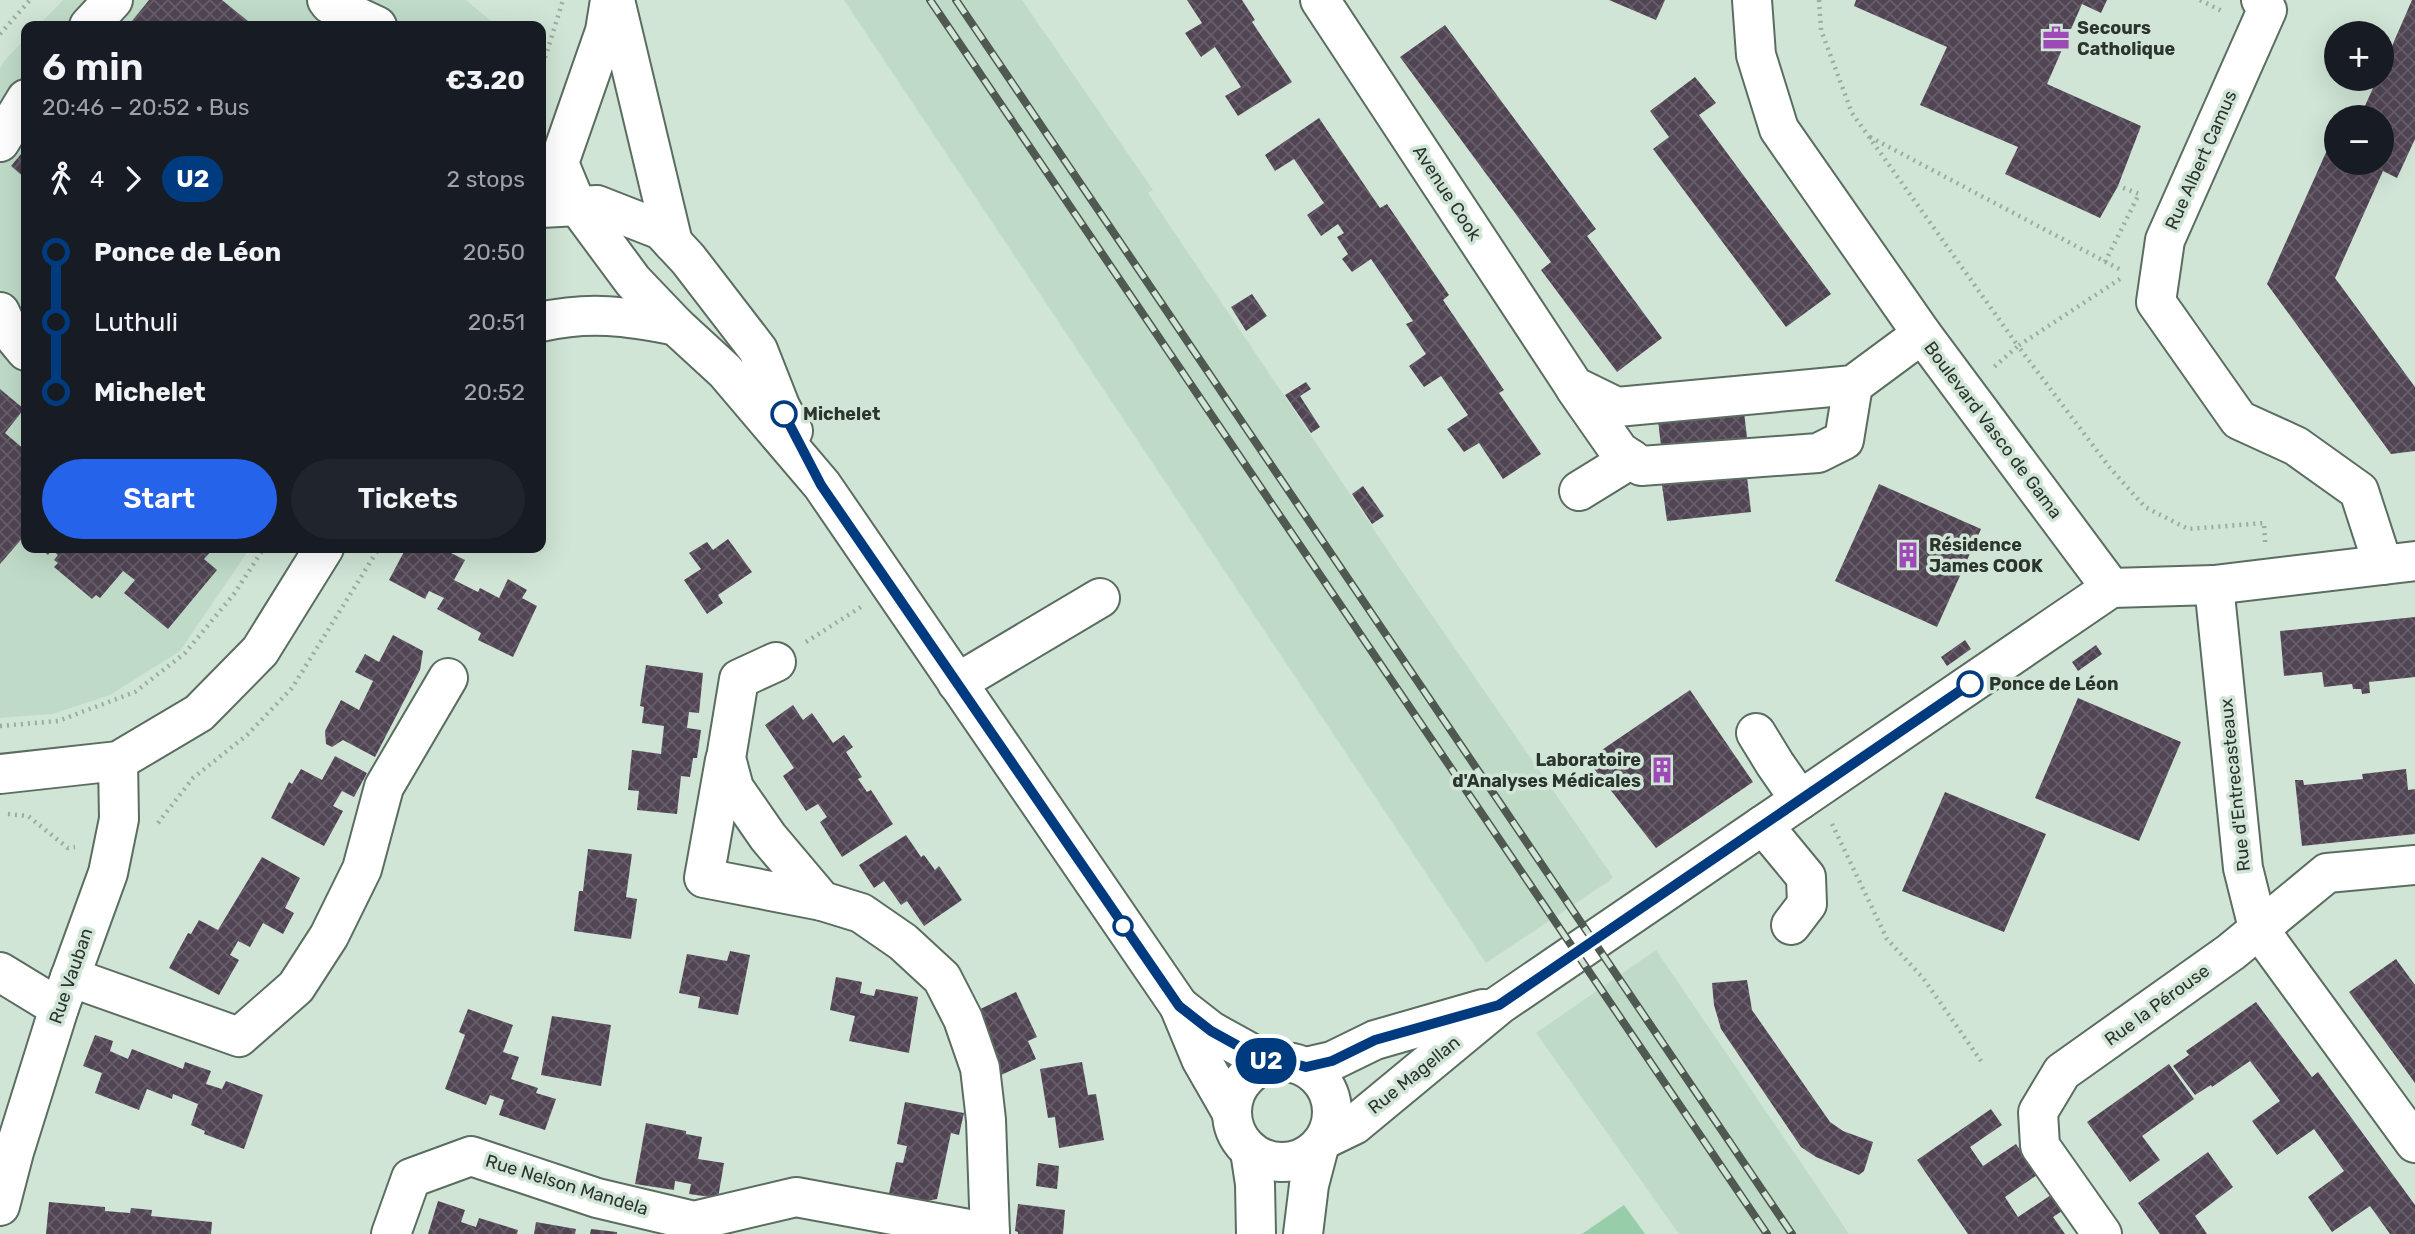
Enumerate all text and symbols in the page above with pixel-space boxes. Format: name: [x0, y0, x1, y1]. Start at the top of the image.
place label: Secours Catholique: [2077, 17, 2175, 60]
map controls: [2324, 21, 2394, 175]
button: +: [2324, 21, 2394, 91]
office icon: Secours Catholique: [2041, 23, 2071, 53]
text: 6 min: [42, 44, 144, 90]
text: €3.20: [445, 65, 525, 96]
street label: Rue Albert Camus: [2160, 87, 2242, 233]
text: 20:46 – 20:52 · Bus: [42, 93, 250, 121]
button: −: [2324, 105, 2394, 175]
street label: Avenue Cook: [1408, 141, 1486, 245]
icon: walk: [42, 160, 80, 198]
icon: forward: [114, 160, 152, 198]
text: 4: [90, 165, 104, 193]
text: U2: [176, 165, 209, 193]
text: 2 stops: [447, 165, 525, 193]
text: Ponce de Léon: [94, 237, 281, 268]
text: 20:50: [463, 238, 525, 266]
text: Luthuli: [94, 307, 178, 338]
text: 20:51: [468, 308, 525, 336]
street label: Boulevard Vasco de Gama: [1919, 337, 2067, 523]
text: Michelet: [94, 377, 206, 408]
text: 20:52: [464, 378, 525, 406]
marker: Michelet: [771, 401, 797, 427]
place label: Michelet: [803, 403, 880, 425]
button: Start: [42, 459, 277, 539]
button: Tickets: [291, 459, 525, 539]
place label: Résidence James COOK: [1929, 534, 2043, 577]
building icon: Résidence James COOK: [1893, 540, 1923, 570]
marker: Ponce de Léon: [1957, 671, 1983, 697]
place label: Ponce de Léon: [1989, 673, 2119, 695]
street label: Rue d'Entrecasteaux: [2215, 697, 2255, 873]
place label: Laboratoire d'Analyses Médicales: [1452, 749, 1641, 792]
building icon: Laboratoire d'Analyses Médicales: [1647, 755, 1677, 785]
unlabelled marker: [1113, 916, 1133, 936]
street label: Rue Vauban: [44, 925, 98, 1027]
street label: Rue la Pérouse: [2100, 960, 2214, 1050]
street label: Rue Magellan: [1364, 1031, 1464, 1119]
line badge: U2: [1234, 1038, 1298, 1084]
text: U2: [1250, 1047, 1283, 1075]
street label: Rue Nelson Mandela: [483, 1150, 651, 1220]

